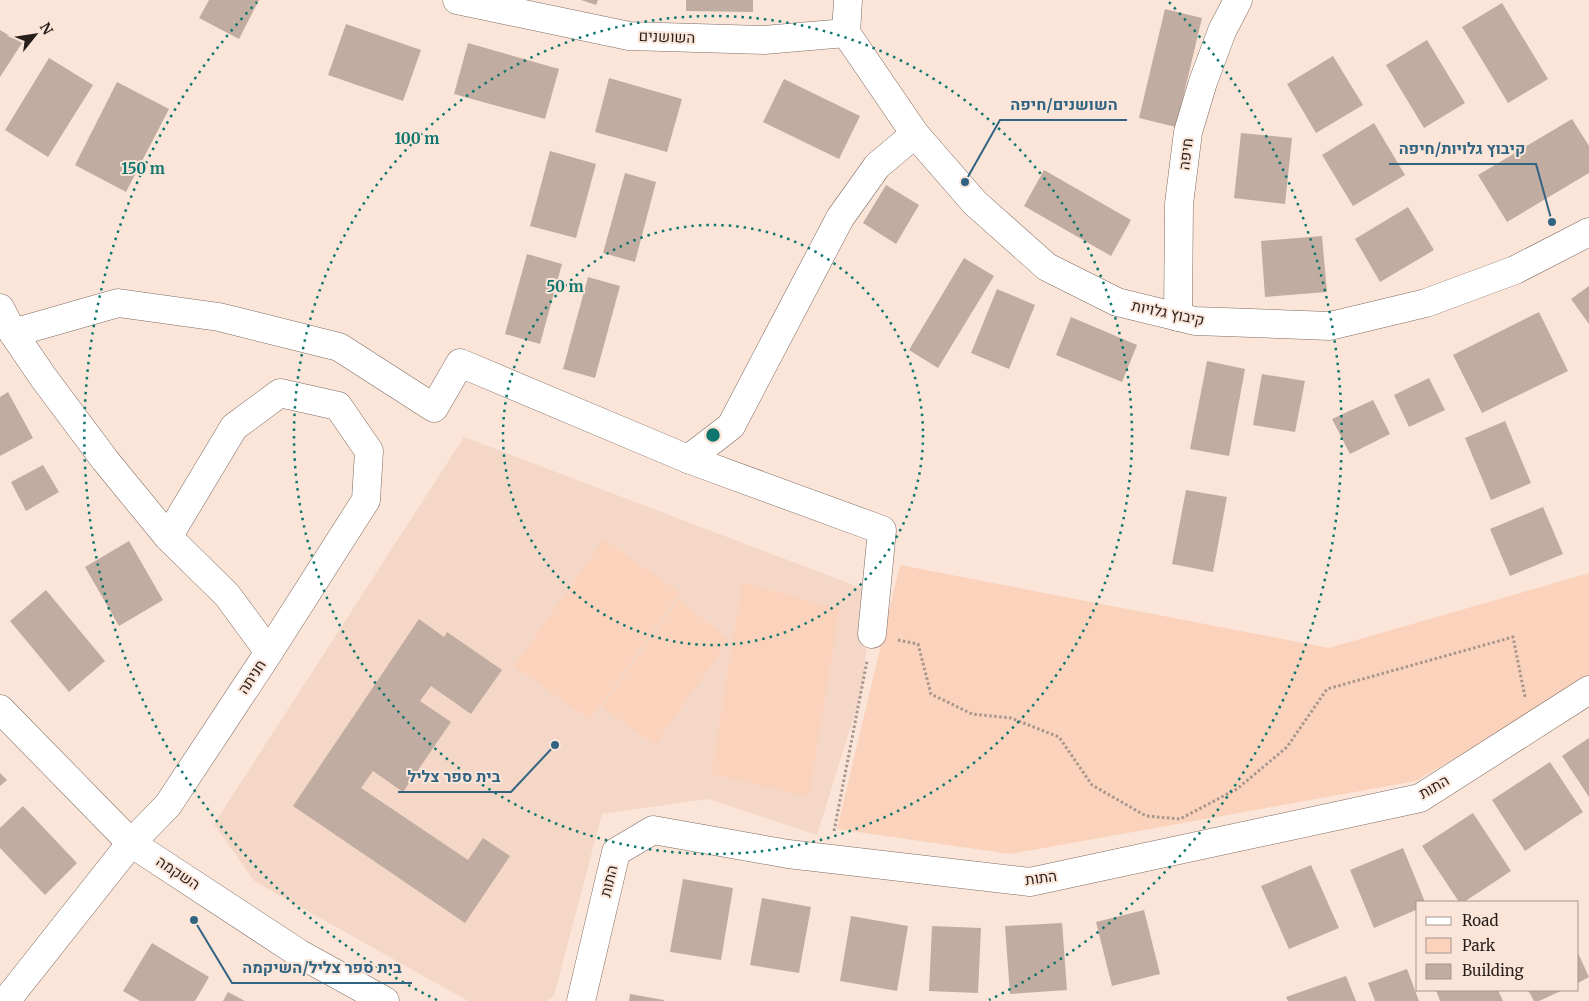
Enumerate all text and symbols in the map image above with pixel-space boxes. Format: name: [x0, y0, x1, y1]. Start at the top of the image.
north arrow: [10, 10, 60, 60]
text: N: [36, 19, 57, 38]
street label: השושנים: [638, 26, 696, 47]
callout: השושנים/חיפה: [1000, 89, 1127, 120]
text: השושנים/חיפה: [1010, 94, 1118, 114]
text: 100 m: [395, 129, 439, 148]
callout: קיבוץ גלויות/חיפה: [1389, 133, 1536, 164]
street label: חיפה: [1174, 137, 1197, 171]
text: קיבוץ גלויות/חיפה: [1399, 138, 1525, 158]
text: 150 m: [121, 159, 165, 178]
text: 50 m: [546, 277, 584, 296]
street label: קיבוץ גלויות: [1130, 296, 1206, 329]
centre of rings: [704, 426, 722, 444]
street label: חניתה: [233, 656, 270, 698]
callout: בית ספר צליל: [398, 761, 511, 792]
text: בית ספר צליל: [408, 766, 501, 786]
street label: התות: [1415, 770, 1452, 803]
street label: השקמה: [153, 851, 204, 894]
street label: התות: [595, 863, 622, 899]
street label: התות: [1024, 866, 1058, 889]
legend: [1416, 901, 1579, 991]
text: Road: [1462, 911, 1498, 930]
text: Park: [1462, 936, 1496, 955]
callout: בית ספר צליל/השיקמה: [232, 952, 412, 983]
text: בית ספר צליל/השיקמה: [242, 957, 402, 977]
text: Building: [1462, 961, 1524, 980]

